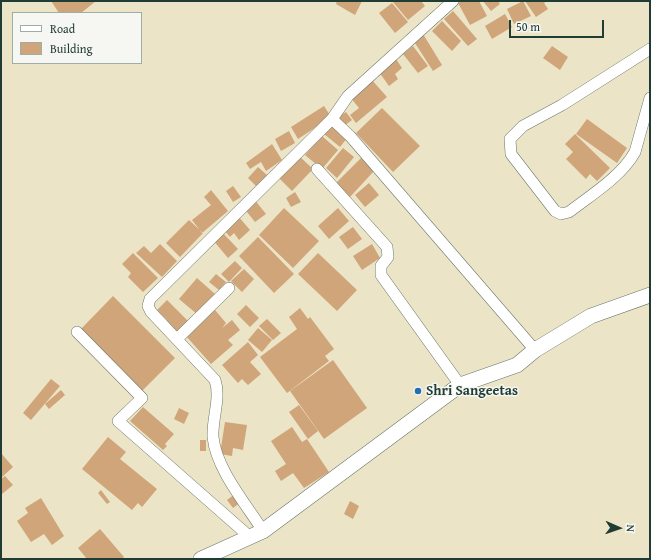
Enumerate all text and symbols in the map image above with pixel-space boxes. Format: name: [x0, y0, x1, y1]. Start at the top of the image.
legend: [12, 12, 142, 64]
scale bar: [511, 12, 606, 38]
text: 50 m: [516, 18, 540, 35]
text: Road: [50, 20, 75, 37]
text: Building: [50, 40, 93, 57]
place label: Shri Sangeetas: [426, 383, 518, 399]
marker: Shri Sangeetas: [413, 386, 423, 396]
north arrow: [599, 508, 639, 548]
text: N: [623, 524, 639, 532]

